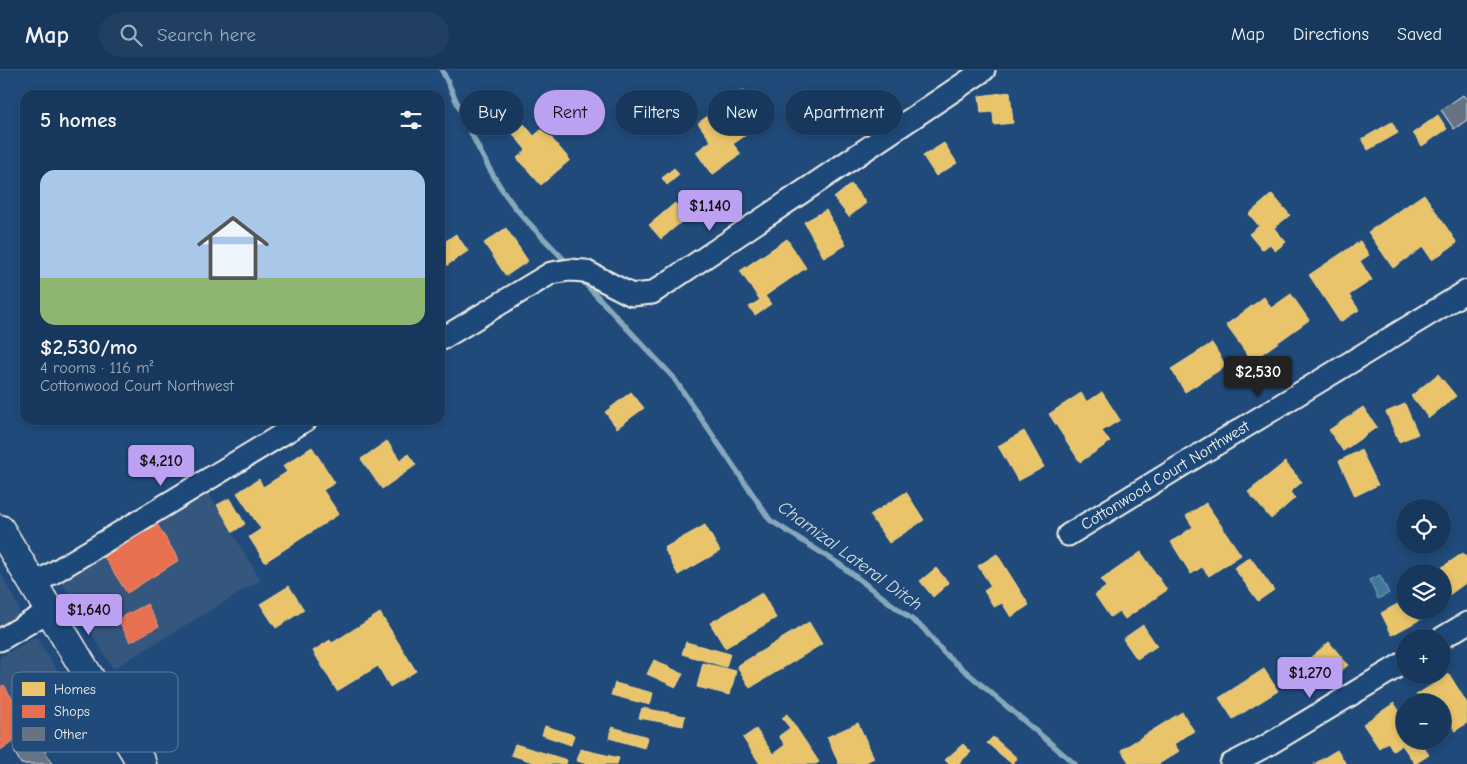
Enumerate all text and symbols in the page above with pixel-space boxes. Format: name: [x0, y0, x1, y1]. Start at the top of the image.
search box: [99, 12, 449, 57]
text: Map: [25, 21, 69, 49]
icon: search: [117, 21, 145, 49]
text: Search here: [157, 24, 256, 46]
text: Map: [1231, 24, 1265, 45]
text: Directions: [1293, 24, 1369, 45]
text: Saved: [1397, 24, 1442, 45]
chip: Buy: [460, 90, 524, 135]
chip: Rent: [534, 90, 605, 135]
chip: Filters: [615, 90, 698, 135]
chip: New: [708, 90, 775, 135]
chip: Apartment: [785, 90, 902, 135]
icon: filters: [397, 106, 425, 134]
text: 5 homes: [40, 108, 117, 132]
pin: $1,140: [669, 190, 751, 232]
text: $1,140: [689, 197, 731, 215]
icon: home: [188, 203, 278, 293]
text: $2,530/mo: [40, 335, 137, 359]
pin: $2,530: [1217, 356, 1299, 398]
text: 4 rooms · 116 m²: [40, 359, 153, 377]
text: $2,530: [1235, 363, 1281, 381]
text: Cottonwood Court Northwest: [40, 377, 234, 395]
street label: Cottonwood Court Northwest: [1078, 417, 1253, 534]
pin: $4,210: [120, 444, 202, 487]
text: $4,210: [139, 452, 183, 470]
water label: Chamizal Lateral Ditch: [774, 497, 926, 615]
map controls: [1396, 499, 1451, 749]
button: locate: [1396, 499, 1451, 554]
button: layers: [1396, 564, 1451, 619]
pin: $1,640: [48, 594, 130, 636]
text: $1,640: [67, 601, 111, 619]
button: +: [1396, 629, 1451, 684]
pin: $1,270: [1269, 656, 1351, 699]
text: $1,270: [1288, 664, 1332, 682]
legend: [12, 672, 178, 752]
text: Homes: [54, 681, 96, 698]
button: −: [1396, 694, 1451, 749]
text: Shops: [54, 703, 90, 720]
text: Other: [54, 726, 88, 743]

